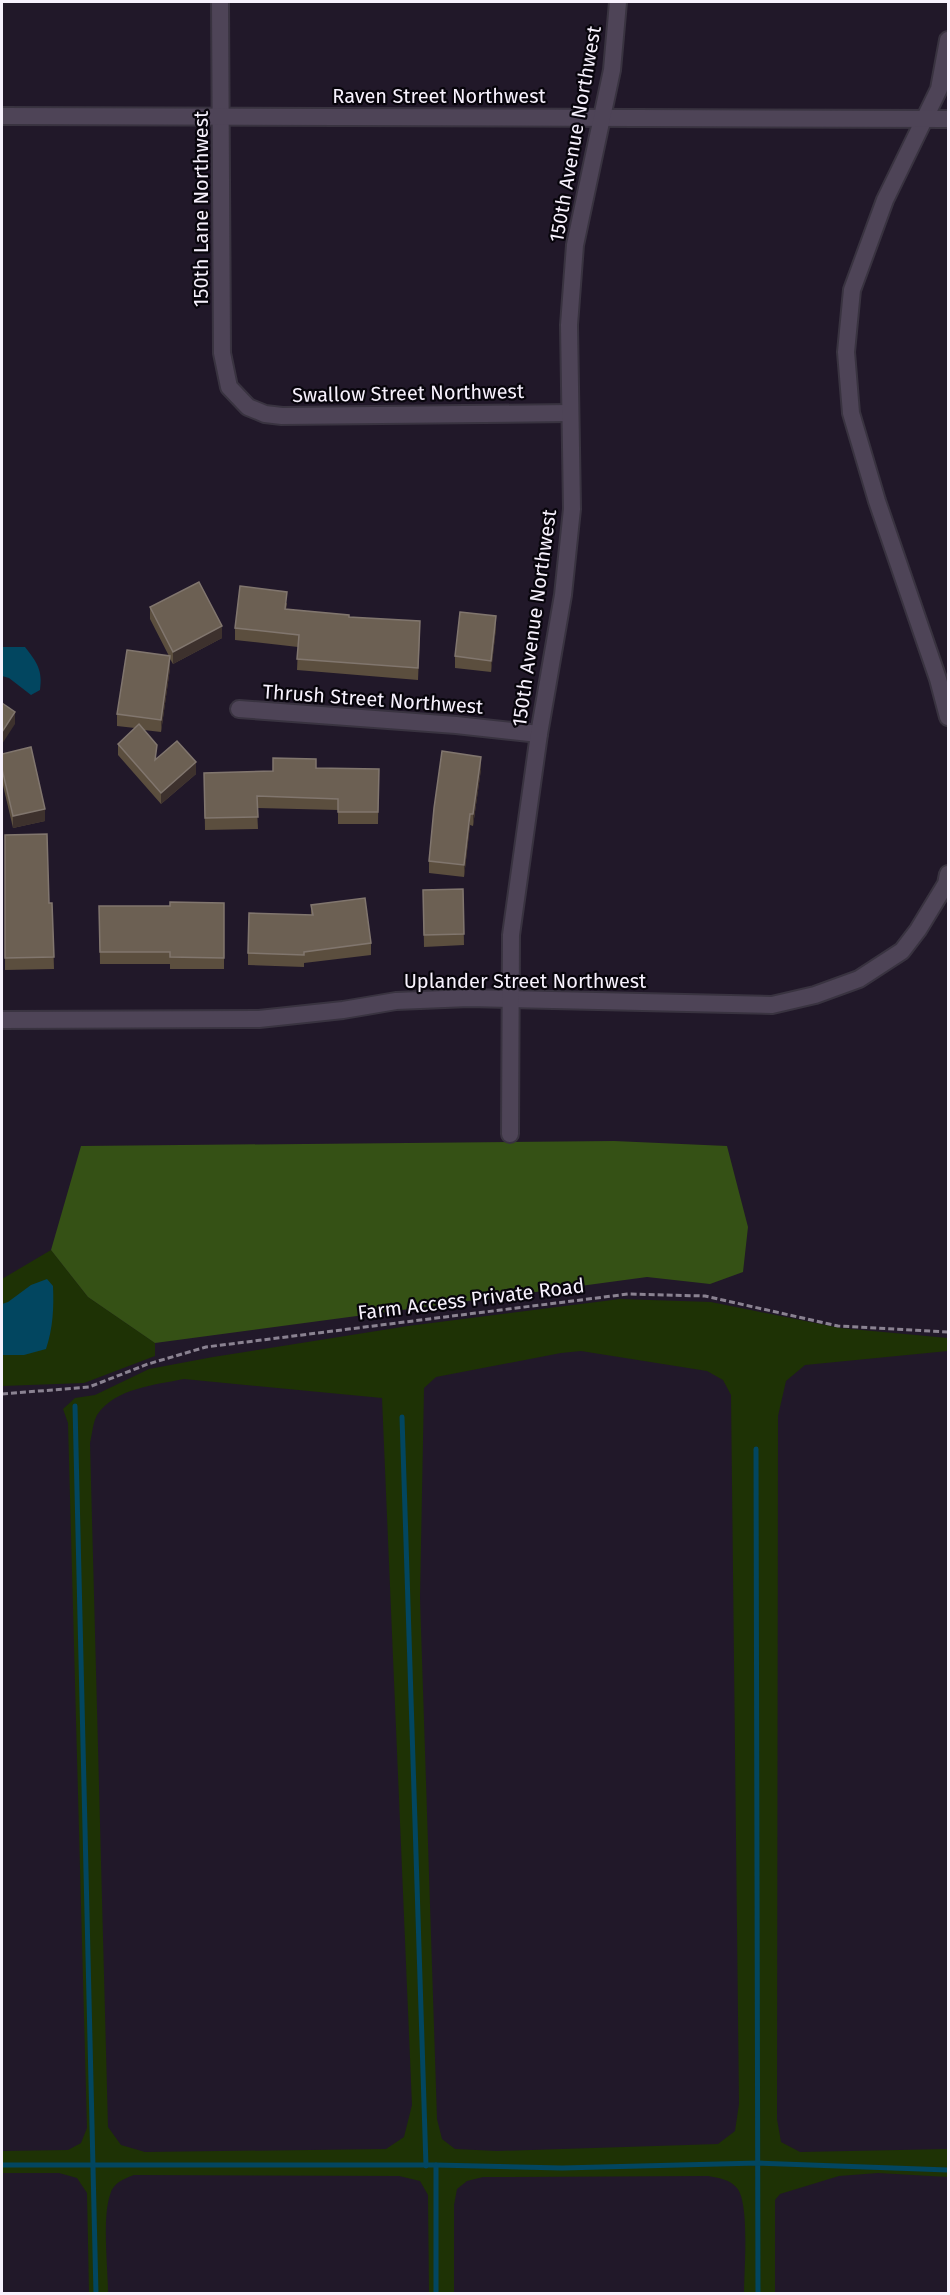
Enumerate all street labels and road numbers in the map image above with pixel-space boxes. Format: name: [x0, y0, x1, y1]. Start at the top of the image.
street label: 150th Avenue Northwest: [544, 23, 606, 244]
street label: Raven Street Northwest: [332, 84, 547, 108]
street label: 150th Lane Northwest: [189, 110, 213, 307]
street label: Swallow Street Northwest: [292, 379, 525, 407]
street label: 150th Avenue Northwest: [507, 507, 561, 728]
street label: Thrush Street Northwest: [262, 679, 485, 719]
street label: Uplander Street Northwest: [404, 969, 647, 993]
street label: Farm Access Private Road: [356, 1273, 586, 1325]

